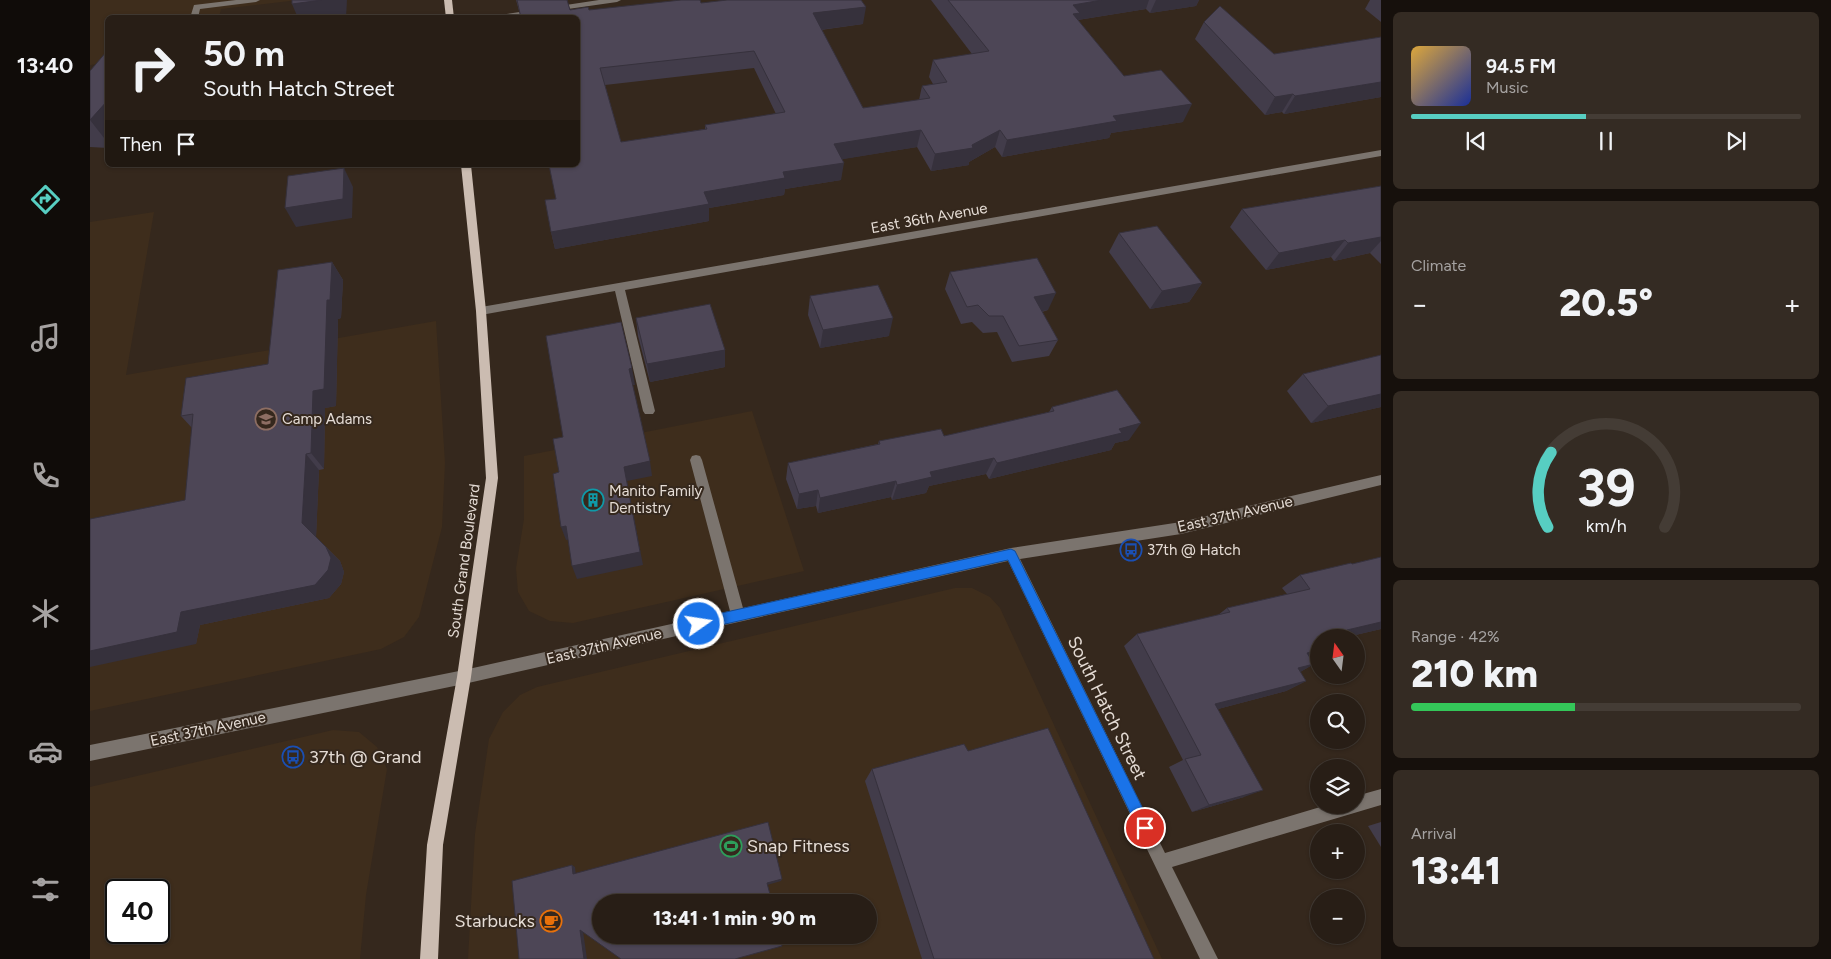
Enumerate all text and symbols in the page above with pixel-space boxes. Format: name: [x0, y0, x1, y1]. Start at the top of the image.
text: 50 m: [203, 33, 285, 75]
icon: right: [120, 35, 185, 100]
text: 13:40: [17, 52, 73, 79]
text: 94.5 FM: [1486, 55, 1556, 78]
text: South Hatch Street: [203, 75, 395, 102]
text: Music: [1486, 78, 1528, 97]
icon: previous: [1462, 127, 1490, 155]
icon: pause: [1592, 127, 1620, 155]
icon: next: [1722, 127, 1750, 155]
icon: arrive: [172, 130, 200, 158]
text: Then: [120, 133, 162, 156]
icon: directions: [28, 182, 63, 217]
street label: East 36th Avenue: [869, 199, 989, 237]
text: Climate: [1411, 256, 1466, 275]
text: 20.5°: [1559, 280, 1653, 326]
text: −: [1411, 287, 1428, 321]
text: +: [1784, 287, 1801, 321]
icon: music: [28, 320, 63, 355]
school or university icon: Camp Adams: [254, 407, 278, 431]
place label: Camp Adams: [282, 410, 372, 428]
text: 39: [1576, 457, 1636, 519]
icon: phone: [28, 458, 63, 493]
place label: Manito Family Dentistry: [609, 482, 702, 517]
street label: South Grand Boulevard: [444, 483, 484, 639]
building icon: Manito Family Dentistry: [581, 488, 605, 512]
street label: East 37th Avenue: [1176, 492, 1294, 536]
text: km/h: [1586, 515, 1626, 536]
bus stop icon: 37th @ Hatch: [1119, 538, 1143, 562]
place label: 37th @ Hatch: [1147, 541, 1241, 559]
icon: climate: [28, 596, 63, 631]
position arrow: [672, 597, 724, 649]
street label: East 37th Avenue: [545, 624, 663, 668]
text: Range · 42%: [1411, 627, 1500, 646]
north arrow: [1310, 629, 1365, 684]
map controls: [1310, 629, 1365, 944]
street label: South Hatch Street: [1063, 633, 1151, 784]
text: 210 km: [1411, 651, 1538, 697]
button: search: [1310, 694, 1365, 749]
street label: East 37th Avenue: [149, 708, 267, 750]
icon: car: [28, 734, 63, 769]
bus stop icon: 37th @ Grand: [281, 745, 305, 769]
place label: 37th @ Grand: [309, 746, 422, 768]
button: layers: [1310, 759, 1365, 814]
pin: [1124, 807, 1166, 849]
icon: arrive: [1131, 814, 1159, 842]
button: +: [1310, 824, 1365, 879]
text: Arrival: [1411, 824, 1456, 843]
sports icon: Snap Fitness: [719, 834, 743, 858]
place label: Snap Fitness: [747, 835, 850, 857]
text: 13:41: [1411, 848, 1501, 894]
icon: filters: [28, 872, 63, 907]
speed limit sign: 40: [105, 879, 170, 944]
button: −: [1310, 889, 1365, 944]
text: 13:41 · 1 min · 90 m: [653, 907, 816, 930]
cafe icon: Starbucks: [539, 909, 563, 933]
place label: Starbucks: [454, 910, 535, 932]

